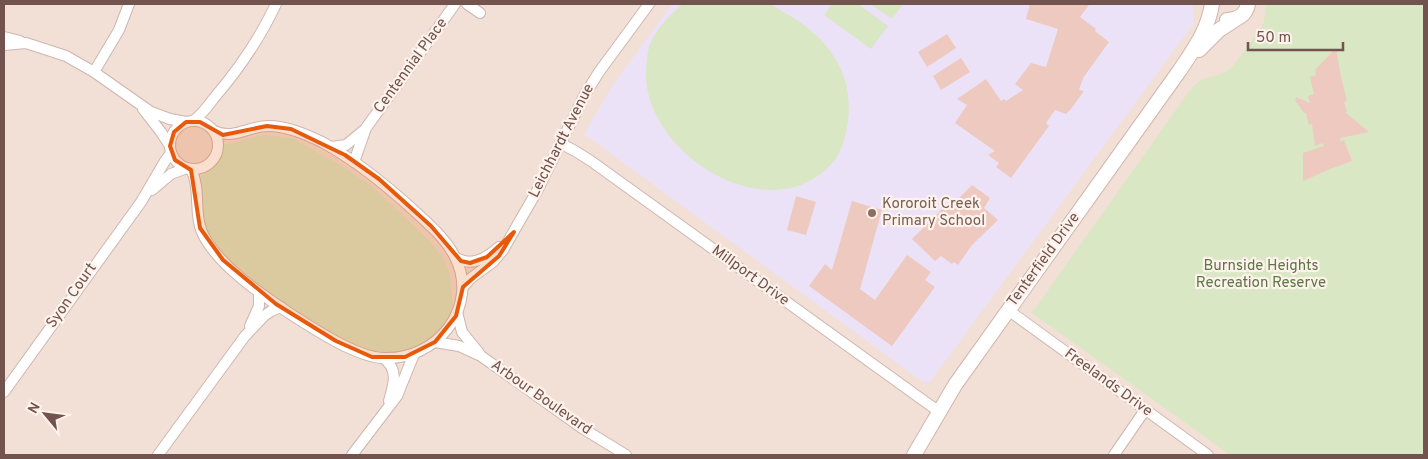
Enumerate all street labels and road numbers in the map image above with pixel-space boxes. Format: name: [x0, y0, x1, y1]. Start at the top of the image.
street label: Centennial Place: [370, 15, 452, 117]
street label: Leichhardt Avenue: [525, 81, 599, 201]
street label: Tenterfield Drive: [1003, 209, 1085, 311]
street label: Millport Drive: [707, 241, 793, 311]
street label: Syon Court: [43, 260, 101, 332]
street label: Freelands Drive: [1060, 345, 1156, 421]
street label: Arbour Boulevard: [487, 356, 595, 440]

